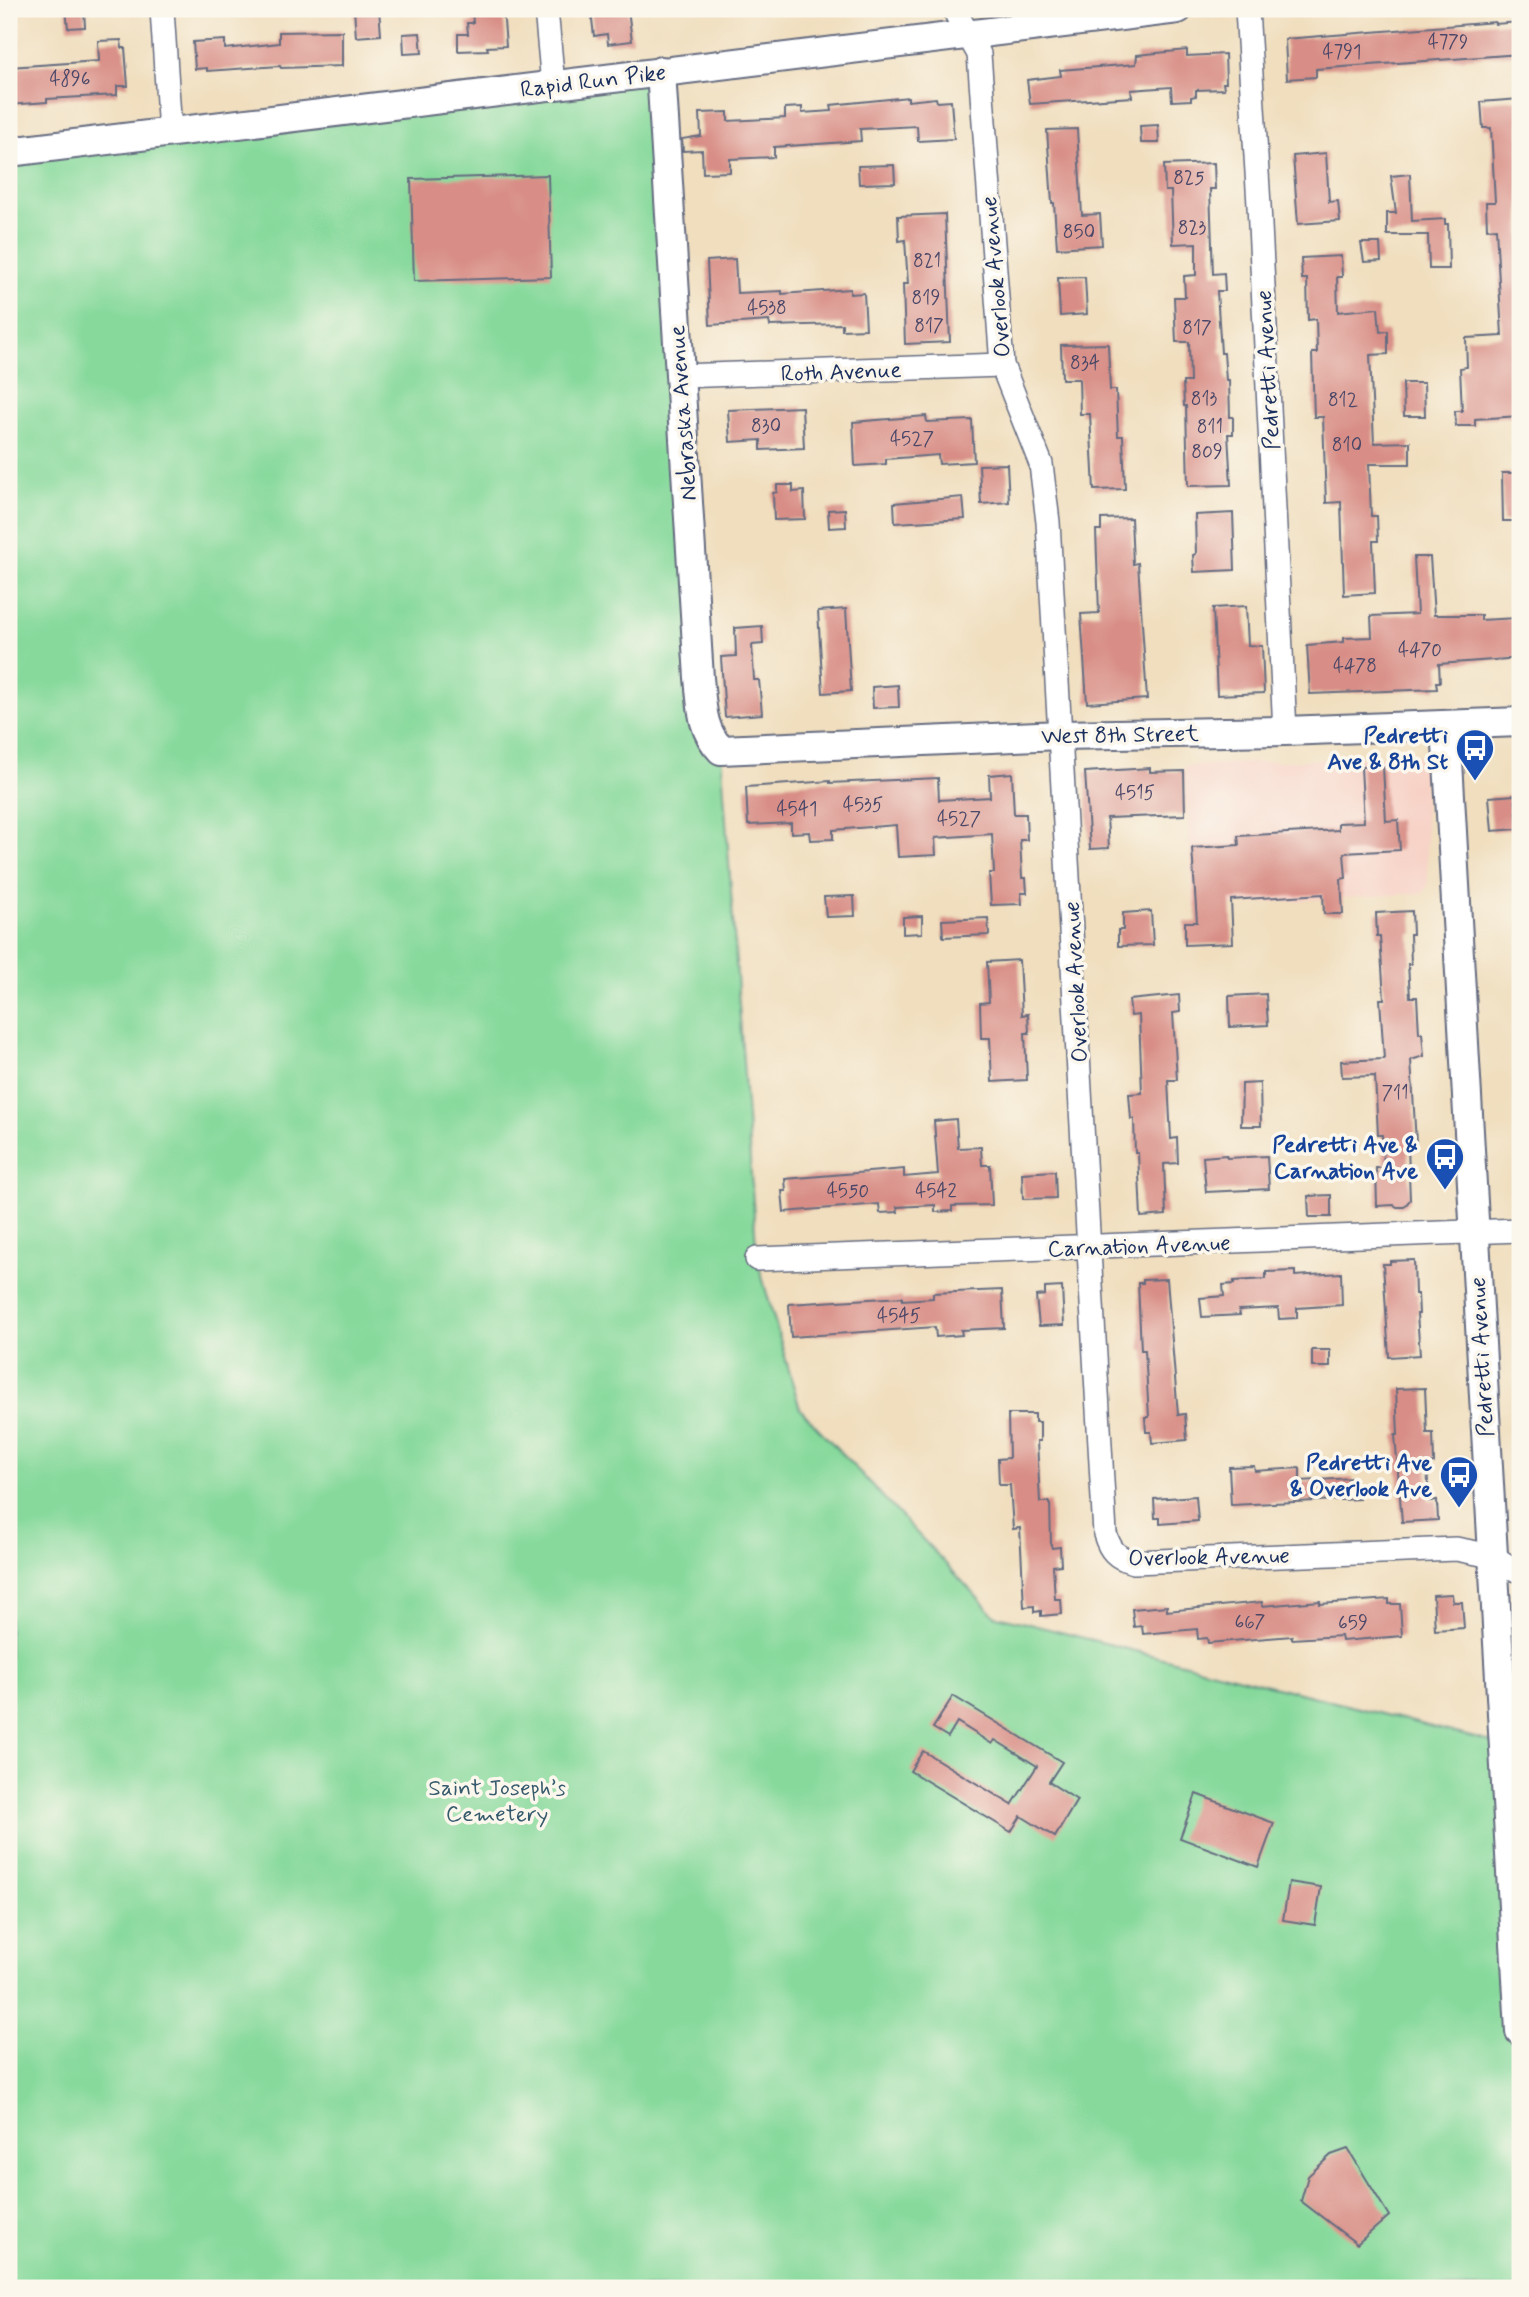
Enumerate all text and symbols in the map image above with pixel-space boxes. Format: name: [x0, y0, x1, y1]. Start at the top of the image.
house number: 4779: [1428, 30, 1468, 55]
house number: 4791: [1322, 40, 1362, 65]
street label: Rapid Run Pike: [519, 58, 668, 106]
house number: 4896: [49, 67, 91, 92]
house number: 825: [1173, 166, 1205, 191]
street label: Overlook Avenue: [975, 195, 1019, 359]
house number: 823: [1178, 216, 1206, 241]
house number: 850: [1063, 220, 1095, 245]
house number: 821: [913, 249, 941, 274]
house number: 819: [912, 286, 940, 311]
street label: Pedretti Avenue: [1250, 289, 1288, 451]
house number: 4538: [747, 296, 787, 321]
house number: 817: [914, 314, 944, 339]
house number: 817: [1182, 316, 1212, 341]
street label: Nebraska Avenue: [663, 324, 705, 502]
house number: 834: [1070, 351, 1100, 376]
street label: Roth Avenue: [780, 356, 902, 390]
house number: 813: [1191, 387, 1218, 412]
house number: 812: [1328, 388, 1358, 413]
house number: 830: [751, 414, 781, 439]
house number: 811: [1197, 415, 1223, 440]
house number: 4527: [890, 427, 934, 452]
house number: 810: [1332, 433, 1362, 458]
house number: 809: [1191, 440, 1223, 465]
house number: 4470: [1398, 638, 1442, 663]
house number: 4478: [1333, 654, 1377, 679]
street label: West 8th Street: [1041, 720, 1200, 752]
place label: Pedretti Ave & 8th St: [1327, 722, 1448, 778]
bus stop icon: Pedretti Ave & 8th St: [1454, 727, 1496, 782]
house number: 4515: [1115, 781, 1155, 806]
house number: 4535: [843, 793, 883, 818]
house number: 4541: [777, 797, 817, 822]
house number: 4527: [937, 807, 981, 832]
street label: Overlook Avenue: [1058, 900, 1096, 1063]
house number: 711: [1381, 1081, 1409, 1106]
place label: Pedretti Ave & Carnation Ave: [1272, 1131, 1418, 1187]
bus stop icon: Pedretti Ave & Carnation Ave: [1424, 1136, 1466, 1191]
house number: 4550: [827, 1179, 869, 1204]
house number: 4542: [915, 1179, 957, 1204]
street label: Carnation Avenue: [1047, 1229, 1231, 1265]
street label: Pedretti Avenue: [1464, 1276, 1502, 1438]
house number: 4545: [877, 1304, 921, 1329]
place label: Pedretti Ave & Overlook Ave: [1290, 1449, 1432, 1505]
bus stop icon: Pedretti Ave & Overlook Ave: [1438, 1454, 1480, 1509]
street label: Overlook Avenue: [1128, 1542, 1290, 1574]
house number: 667: [1235, 1610, 1265, 1635]
house number: 659: [1338, 1611, 1368, 1636]
park label: Saint Joseph’s Cemetery: [428, 1774, 566, 1830]

